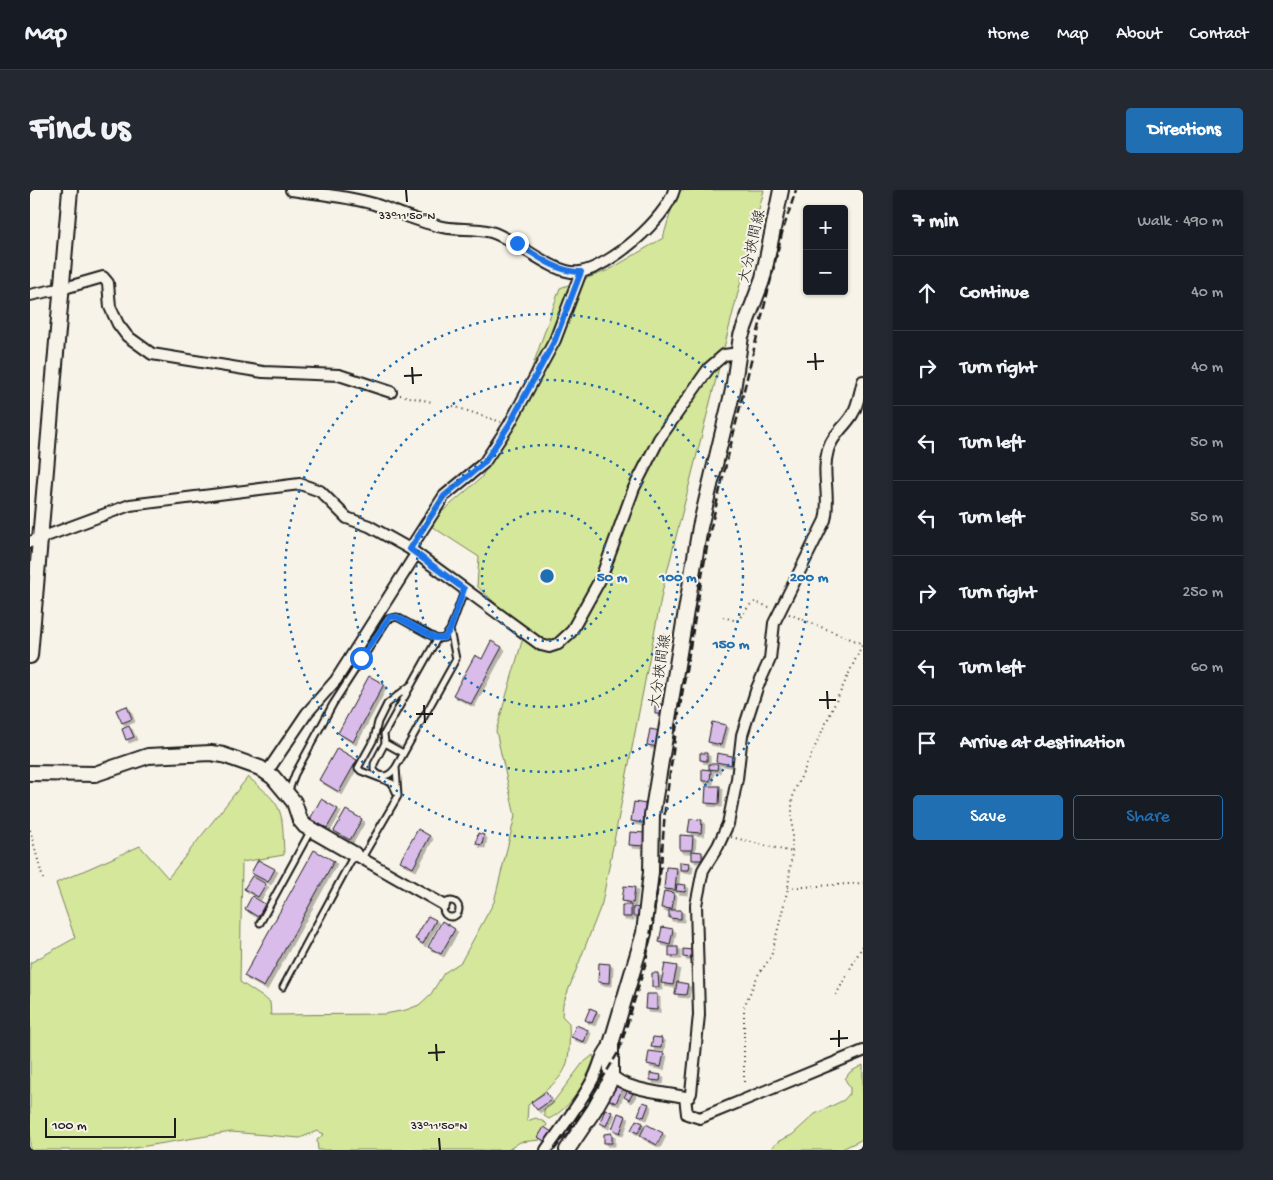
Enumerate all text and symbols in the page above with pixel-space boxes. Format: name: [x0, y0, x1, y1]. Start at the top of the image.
text: Map: [25, 20, 67, 49]
text: Home: [987, 24, 1029, 45]
text: Map: [1057, 24, 1088, 45]
text: About: [1116, 24, 1162, 45]
text: Contact: [1190, 24, 1248, 45]
button: Directions: [1126, 108, 1243, 153]
text: Find us: [30, 110, 130, 151]
map controls: [803, 205, 848, 295]
button: +: [803, 205, 848, 250]
street label: 大分挾間線: [735, 208, 770, 285]
text: 33°11'50"N: [378, 210, 435, 224]
text: 7 min: [913, 210, 958, 235]
text: Walk · 490 m: [1137, 213, 1223, 232]
route end: [506, 232, 529, 255]
button: −: [803, 250, 848, 295]
icon: ahead: [913, 279, 941, 307]
text: Continue: [960, 282, 1029, 305]
text: 40 m: [1191, 284, 1223, 303]
icon: right: [913, 354, 941, 382]
text: Turn right: [960, 357, 1036, 380]
text: 40 m: [1191, 359, 1223, 378]
icon: left: [913, 429, 941, 457]
text: Turn left: [960, 432, 1024, 455]
text: 50 m: [1190, 434, 1223, 453]
icon: left: [913, 504, 941, 532]
text: Turn left: [960, 507, 1024, 530]
text: 50 m: [1190, 509, 1223, 528]
centre of rings: [538, 567, 556, 585]
text: 50 m: [597, 569, 628, 587]
text: 100 m: [658, 569, 697, 587]
text: 200 m: [790, 569, 829, 587]
icon: right: [913, 579, 941, 607]
text: Turn right: [960, 582, 1036, 605]
text: 250 m: [1183, 584, 1223, 603]
street label: 大分挾間線: [645, 633, 676, 710]
text: 150 m: [712, 636, 750, 654]
route start: [350, 647, 373, 670]
icon: left: [913, 654, 941, 682]
text: Turn left: [960, 657, 1024, 680]
text: 60 m: [1191, 659, 1223, 678]
icon: arrive: [913, 729, 941, 757]
text: Arrive at destination: [960, 732, 1124, 755]
button: Save: [913, 795, 1063, 840]
button: Share: [1073, 795, 1223, 840]
scale bar: [45, 1115, 176, 1138]
text: 100 m: [52, 1118, 87, 1135]
text: 33°11'50"N: [410, 1120, 467, 1134]

